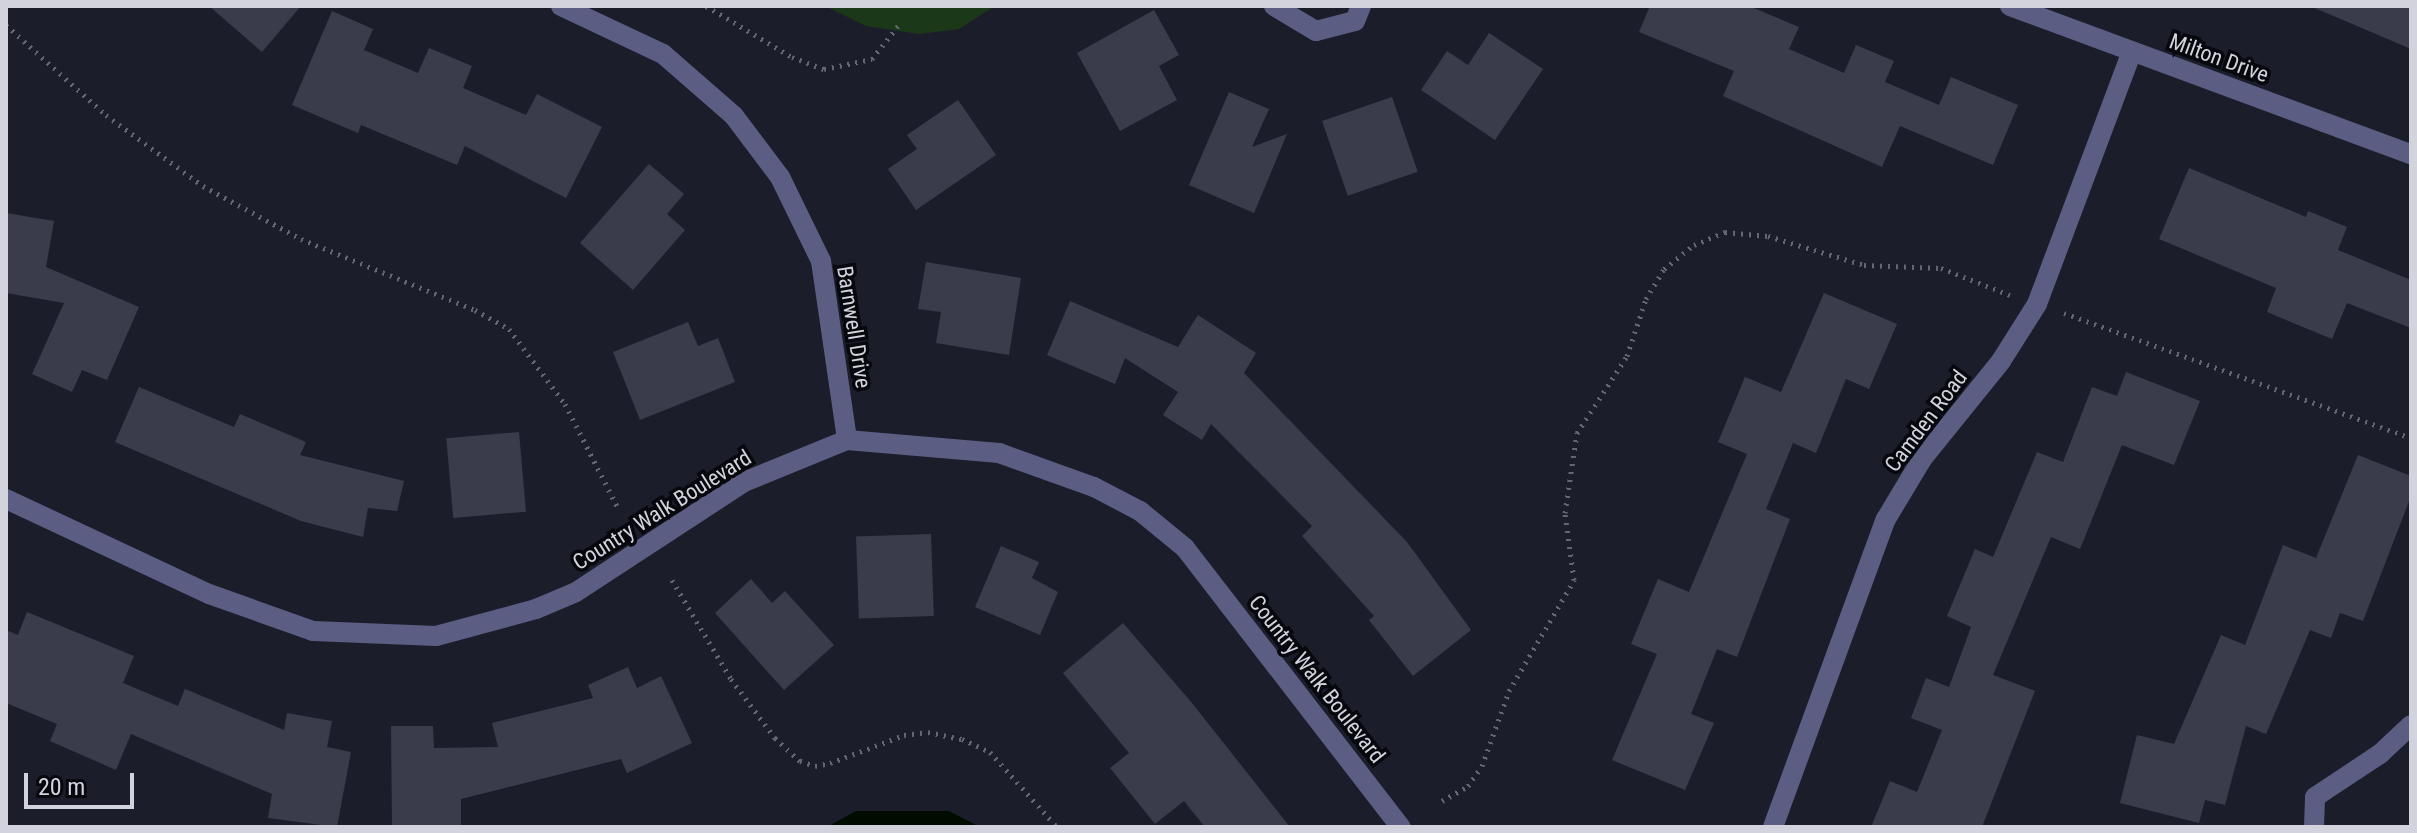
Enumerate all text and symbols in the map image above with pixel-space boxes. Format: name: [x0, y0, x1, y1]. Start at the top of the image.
street label: Milton Drive: [2166, 28, 2272, 88]
street label: Barnwell Drive: [831, 264, 877, 390]
street label: Camden Road: [1879, 365, 1973, 477]
street label: Country Walk Boulevard: [568, 444, 756, 576]
street label: Country Walk Boulevard: [1243, 590, 1391, 768]
scale bar: [28, 757, 138, 807]
text: 20 m: [38, 773, 85, 801]

